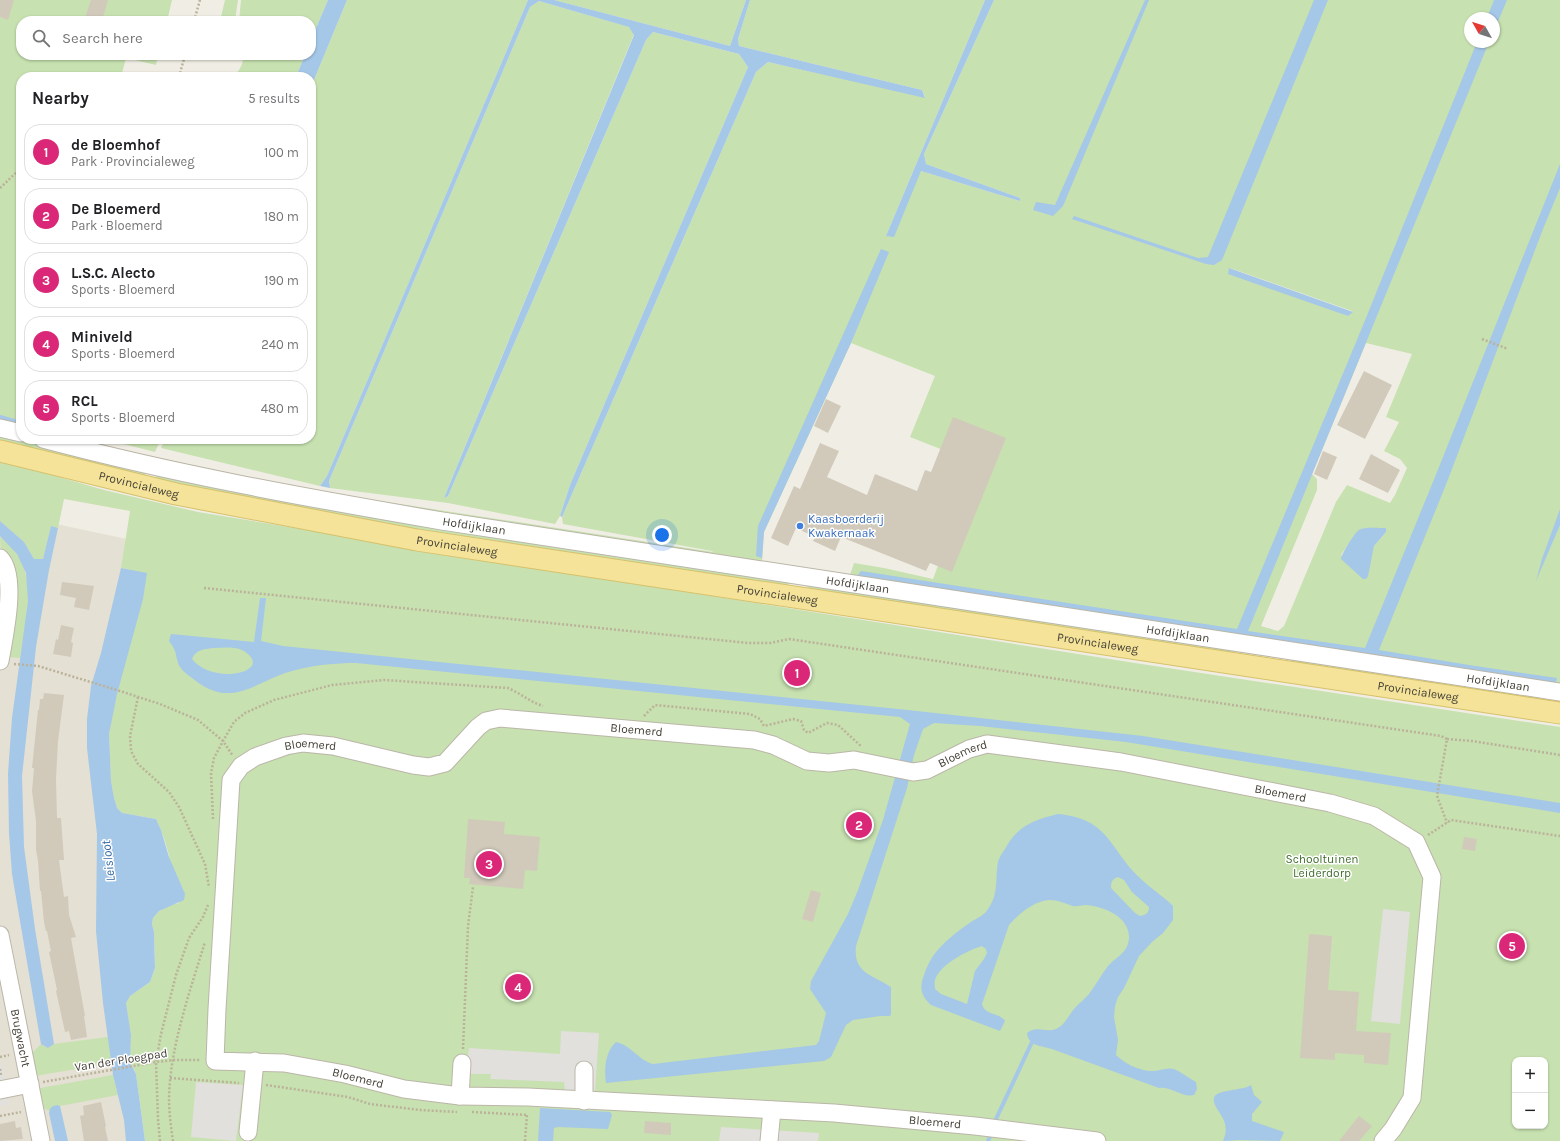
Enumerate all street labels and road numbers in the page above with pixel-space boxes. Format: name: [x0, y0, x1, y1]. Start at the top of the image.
street label: Provincialeweg: [97, 468, 181, 502]
street label: Hofdijklaan: [442, 514, 507, 538]
street label: Provincialeweg: [415, 533, 499, 559]
street label: Hofdijklaan: [825, 573, 890, 596]
street label: Provincialeweg: [736, 581, 819, 608]
street label: Hofdijklaan: [1145, 622, 1211, 645]
street label: Provincialeweg: [1056, 630, 1140, 656]
street label: Hofdijklaan: [1466, 671, 1531, 694]
street label: Provincialeweg: [1376, 678, 1460, 705]
street label: Bloemerd: [610, 721, 663, 739]
street label: Bloemerd: [283, 736, 337, 753]
street label: Bloemerd: [936, 737, 989, 770]
street label: Bloemerd: [1253, 781, 1308, 805]
street label: Brugwacht: [8, 1008, 33, 1069]
street label: Van der Ploegpad: [74, 1046, 168, 1074]
street label: Bloemerd: [331, 1065, 385, 1091]
street label: Bloemerd: [908, 1113, 962, 1131]

